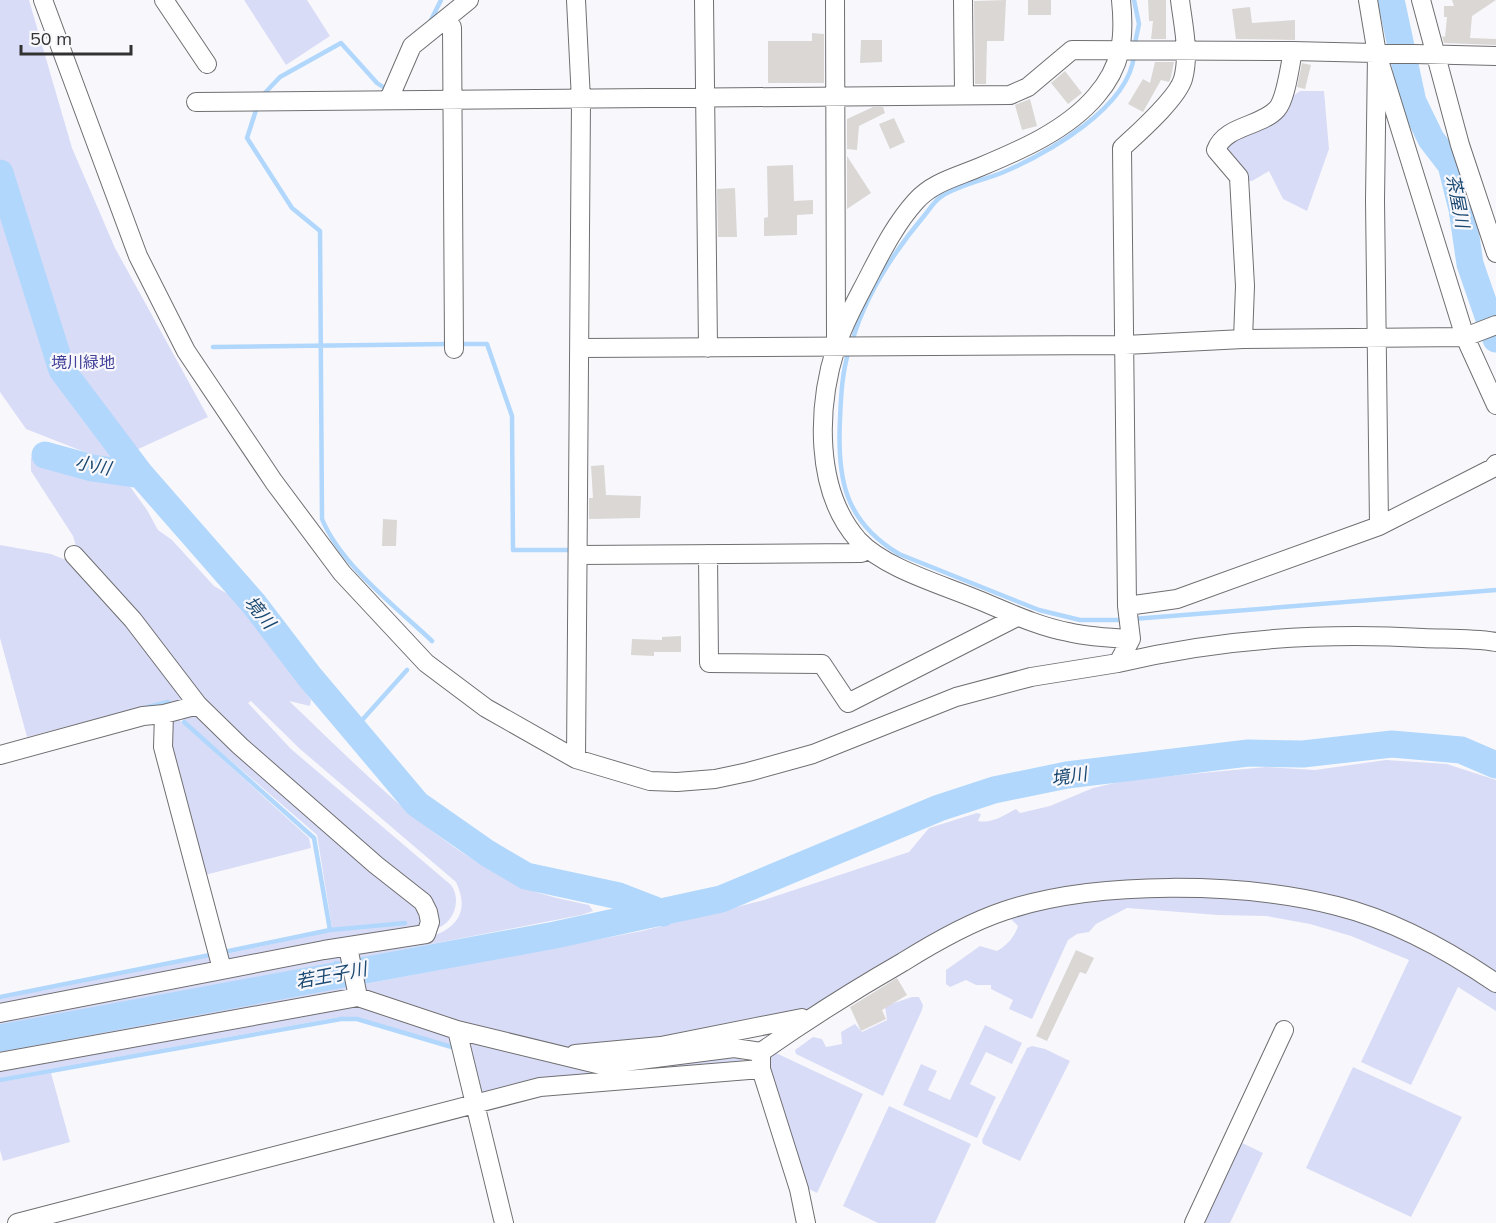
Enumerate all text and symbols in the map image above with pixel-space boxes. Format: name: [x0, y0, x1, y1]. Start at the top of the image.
scale bar: [21, 18, 130, 56]
text: 50 m: [30, 27, 72, 50]
water label: 茶屋川: [1442, 172, 1475, 232]
park label: 境川緑地: [51, 352, 115, 372]
water label: 小川: [73, 450, 115, 480]
water label: 境川: [240, 591, 282, 635]
water label: 境川: [1049, 762, 1091, 790]
water label: 若王子川: [293, 956, 370, 993]

